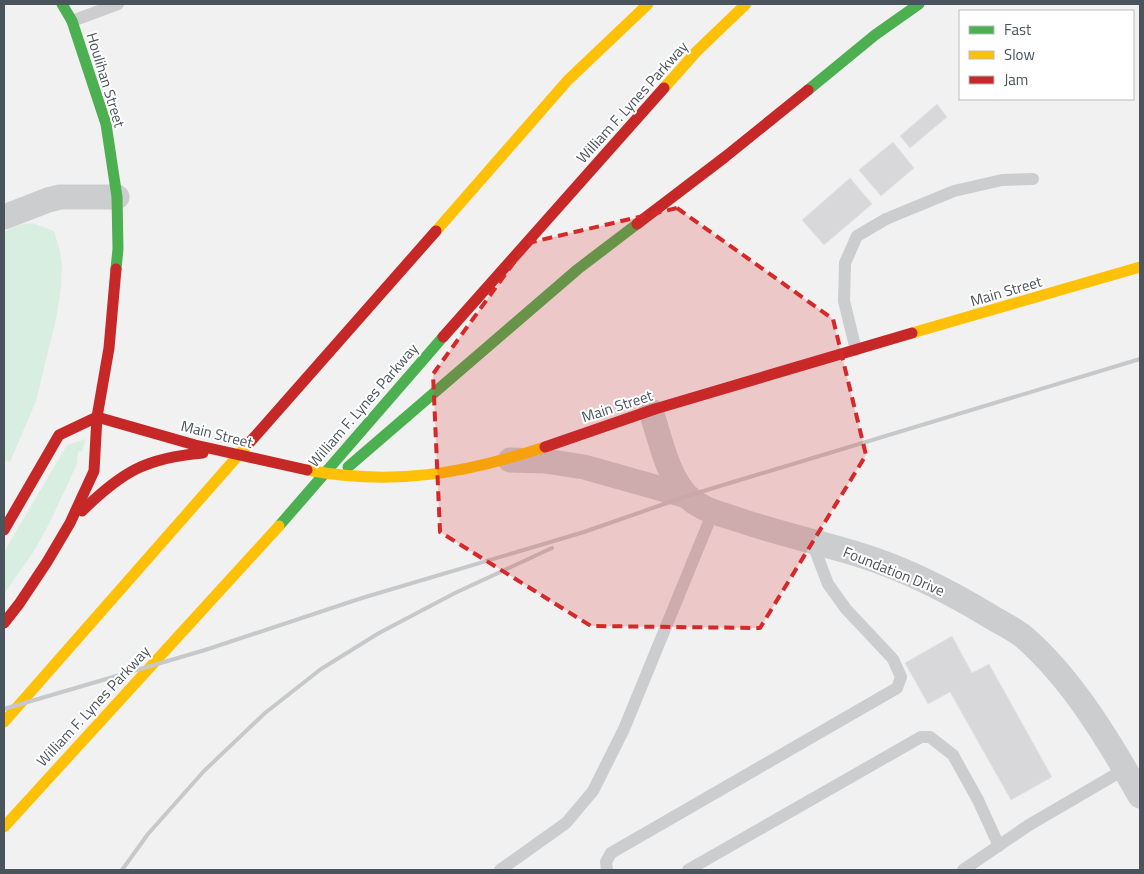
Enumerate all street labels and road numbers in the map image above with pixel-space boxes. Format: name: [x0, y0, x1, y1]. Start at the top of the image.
street label: Houlihan Street: [81, 30, 132, 131]
street label: William F. Lynes Parkway: [571, 36, 693, 168]
street label: Main Street: [968, 270, 1045, 312]
street label: William F. Lynes Parkway: [303, 338, 423, 472]
street label: Main Street: [579, 383, 656, 428]
street label: Main Street: [179, 414, 256, 454]
street label: Foundation Drive: [840, 540, 948, 602]
street label: William F. Lynes Parkway: [31, 640, 155, 772]

